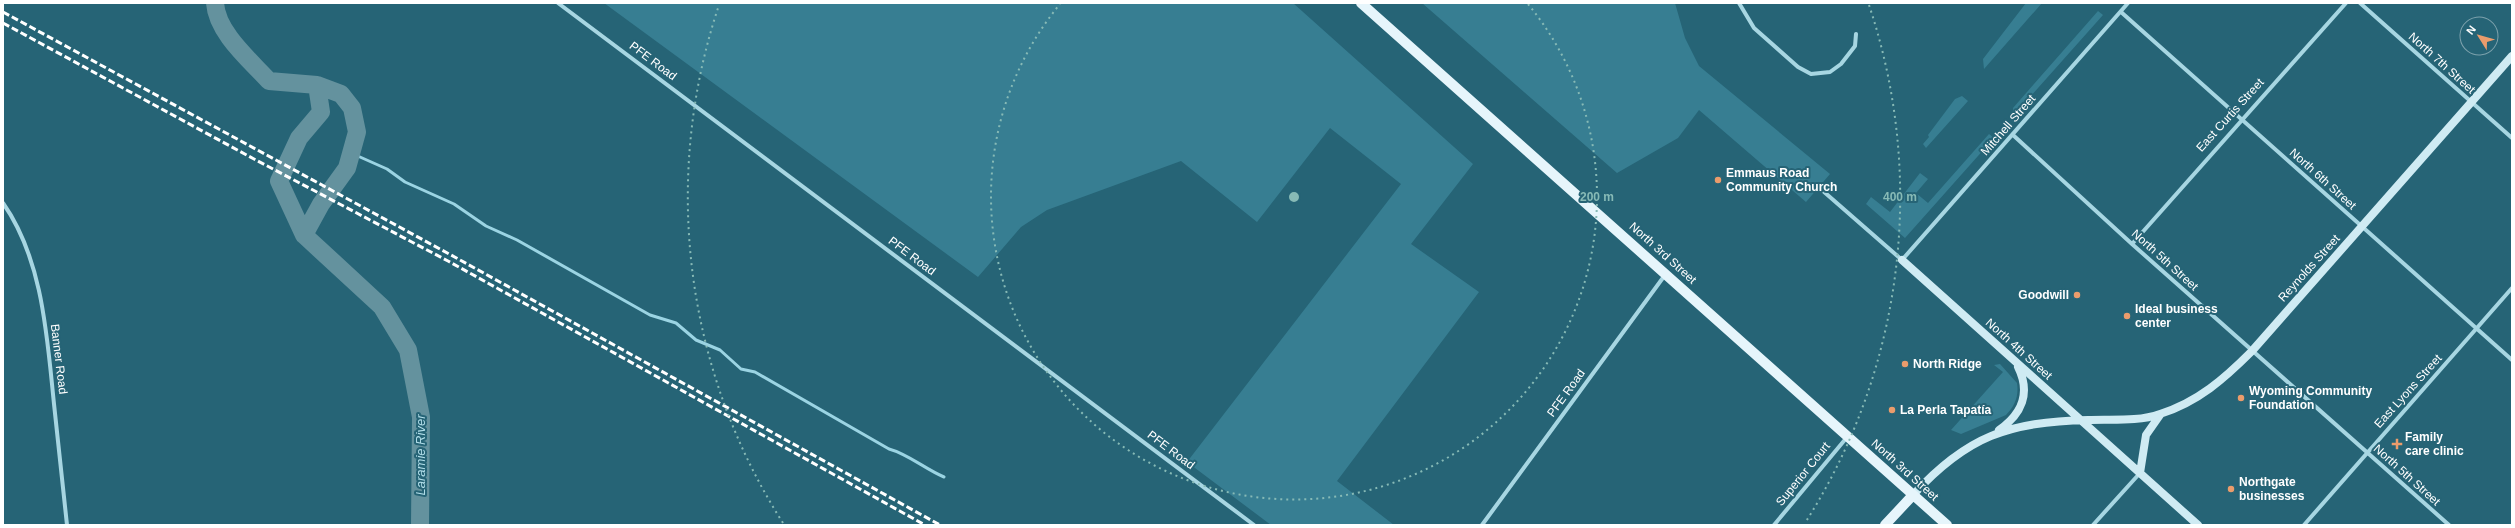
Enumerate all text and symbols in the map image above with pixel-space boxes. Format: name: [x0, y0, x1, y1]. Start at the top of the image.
north arrow: [2459, 16, 2499, 56]
street label: North 7th Street: [2406, 29, 2478, 97]
street label: PFE Road: [627, 39, 679, 83]
street label: East Curtis Street: [2193, 75, 2267, 155]
street label: Mitchell Street: [1978, 91, 2039, 158]
street label: North 6th Street: [2287, 145, 2360, 213]
place label: Emmaus Road Community Church: [1726, 166, 1837, 194]
marker: Emmaus Road Community Church: [1713, 175, 1723, 185]
centre of rings: [1287, 190, 1301, 204]
text: 200 m: [1580, 190, 1614, 204]
text: 400 m: [1883, 190, 1917, 204]
street label: North 3rd Street: [1627, 219, 1700, 287]
street label: North 5th Street: [2129, 226, 2202, 294]
street label: Reynolds Street: [2275, 231, 2343, 304]
street label: PFE Road: [886, 234, 938, 278]
place label: Goodwill: [2018, 288, 2069, 302]
marker: Goodwill: [2072, 290, 2082, 300]
place label: Ideal business center: [2135, 302, 2218, 330]
marker: Ideal business center: [2122, 311, 2132, 321]
street label: North 4th Street: [1983, 315, 2056, 383]
street label: Banner Road: [48, 323, 70, 395]
street label: East Lyons Street: [2371, 351, 2445, 431]
place label: North Ridge: [1913, 357, 1982, 371]
marker: North Ridge: [1900, 359, 1910, 369]
street label: PFE Road: [1544, 366, 1588, 420]
place label: Wyoming Community Foundation: [2249, 384, 2372, 412]
marker: Wyoming Community Foundation: [2236, 393, 2246, 403]
place label: La Perla Tapatía: [1900, 403, 1991, 417]
marker: La Perla Tapatía: [1887, 405, 1897, 415]
water label: Laramie River: [413, 414, 428, 495]
street label: PFE Road: [1145, 428, 1197, 472]
place label: Family care clinic: [2405, 430, 2464, 458]
street label: North 3rd Street: [1869, 436, 1942, 504]
street label: Superior Court: [1773, 439, 1833, 509]
marker: Family care clinic: [2392, 439, 2402, 449]
street label: North 5th Street: [2371, 441, 2444, 509]
place label: Northgate businesses: [2239, 475, 2305, 503]
marker: Northgate businesses: [2226, 484, 2236, 494]

